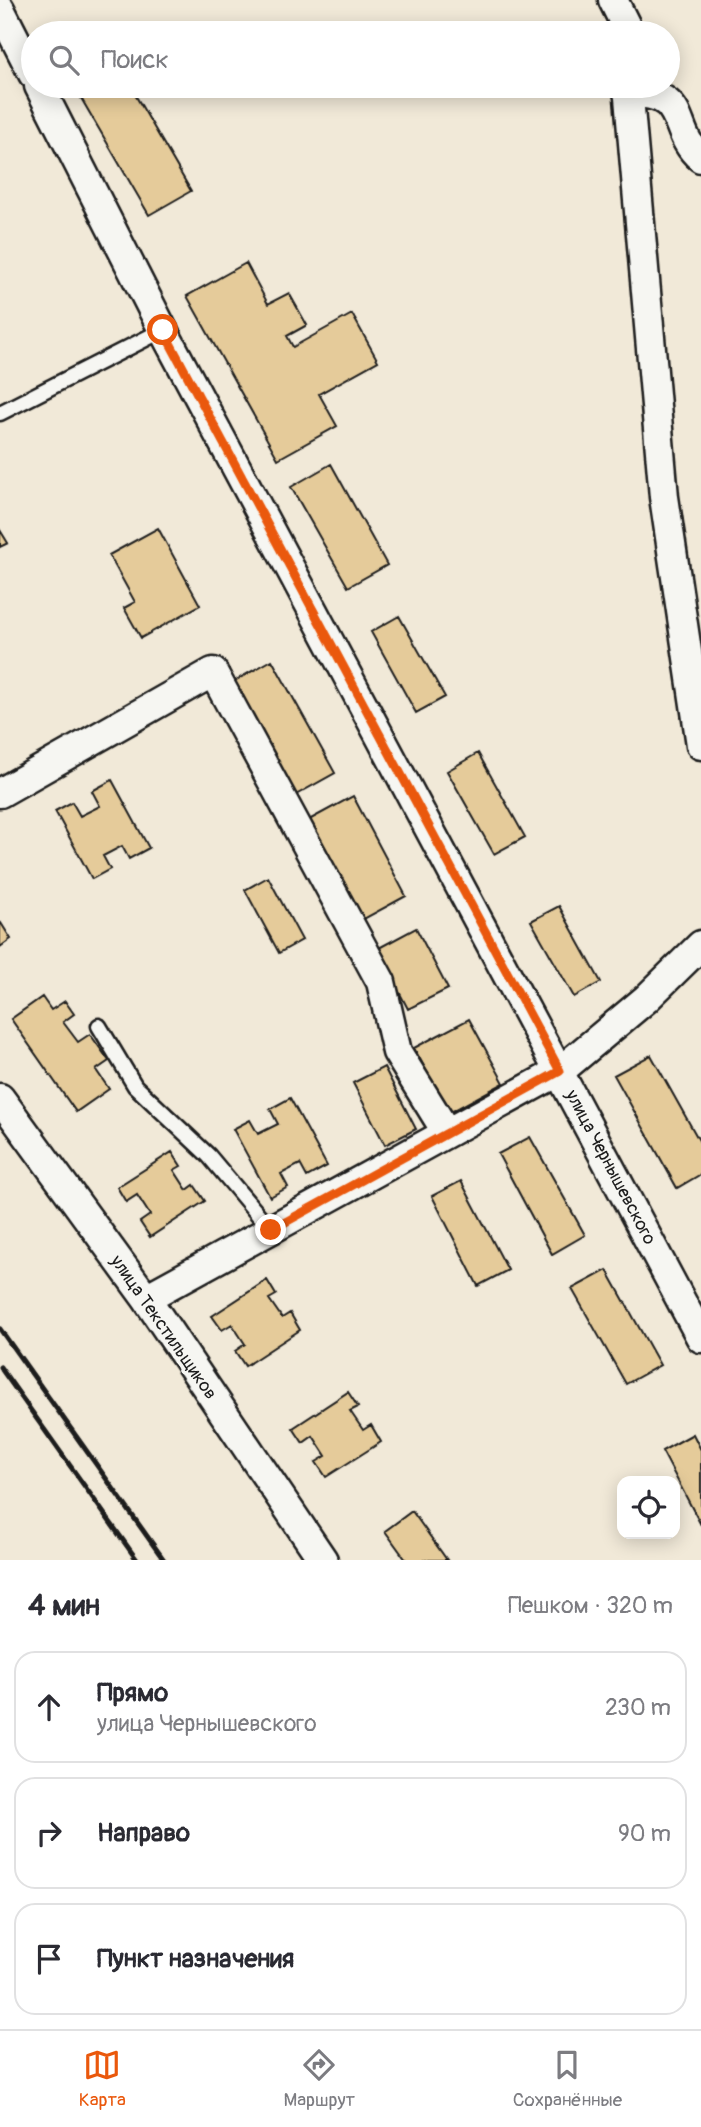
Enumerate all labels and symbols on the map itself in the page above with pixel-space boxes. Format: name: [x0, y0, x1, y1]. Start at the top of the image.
route start: [147, 314, 178, 345]
street label: улица Чернышевского: [560, 1085, 661, 1249]
route end: [255, 1214, 286, 1245]
street label: улица Текстильщиков: [105, 1250, 222, 1404]

